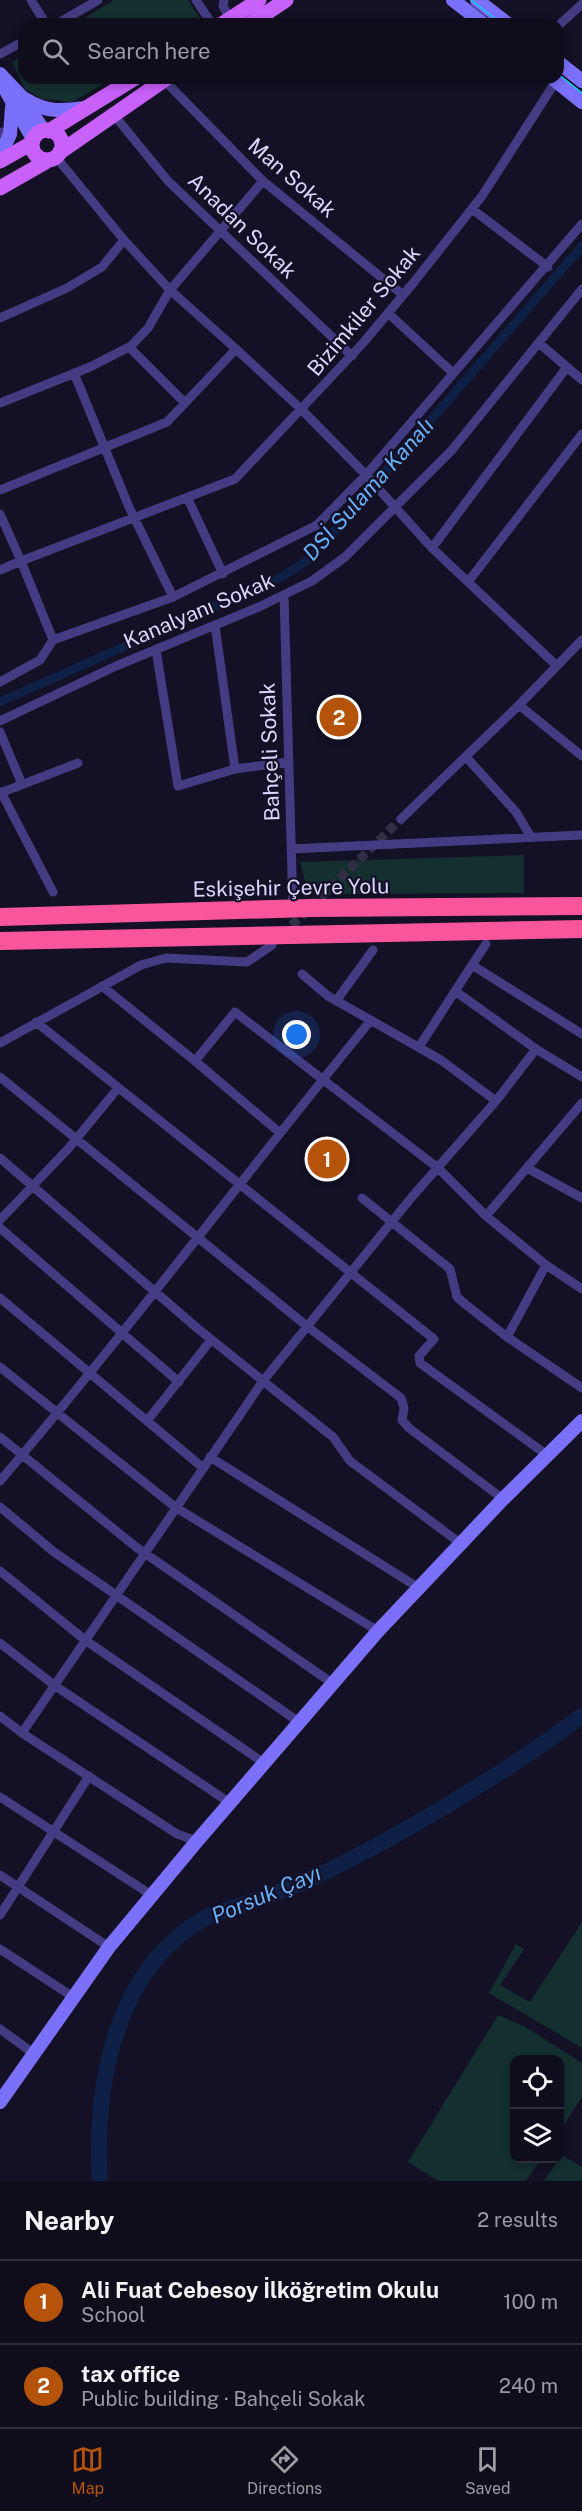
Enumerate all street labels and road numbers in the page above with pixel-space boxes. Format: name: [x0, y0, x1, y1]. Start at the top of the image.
street label: Man Sokak: [243, 133, 342, 223]
street label: Anadan Sokak: [183, 168, 302, 284]
street label: Bizimkiler Sokak: [302, 240, 425, 381]
street label: Kanalyanı Sokak: [120, 567, 278, 654]
street label: Bahçeli Sokak: [255, 682, 284, 822]
street label: Eskişehir Çevre Yolu: [192, 873, 390, 902]

